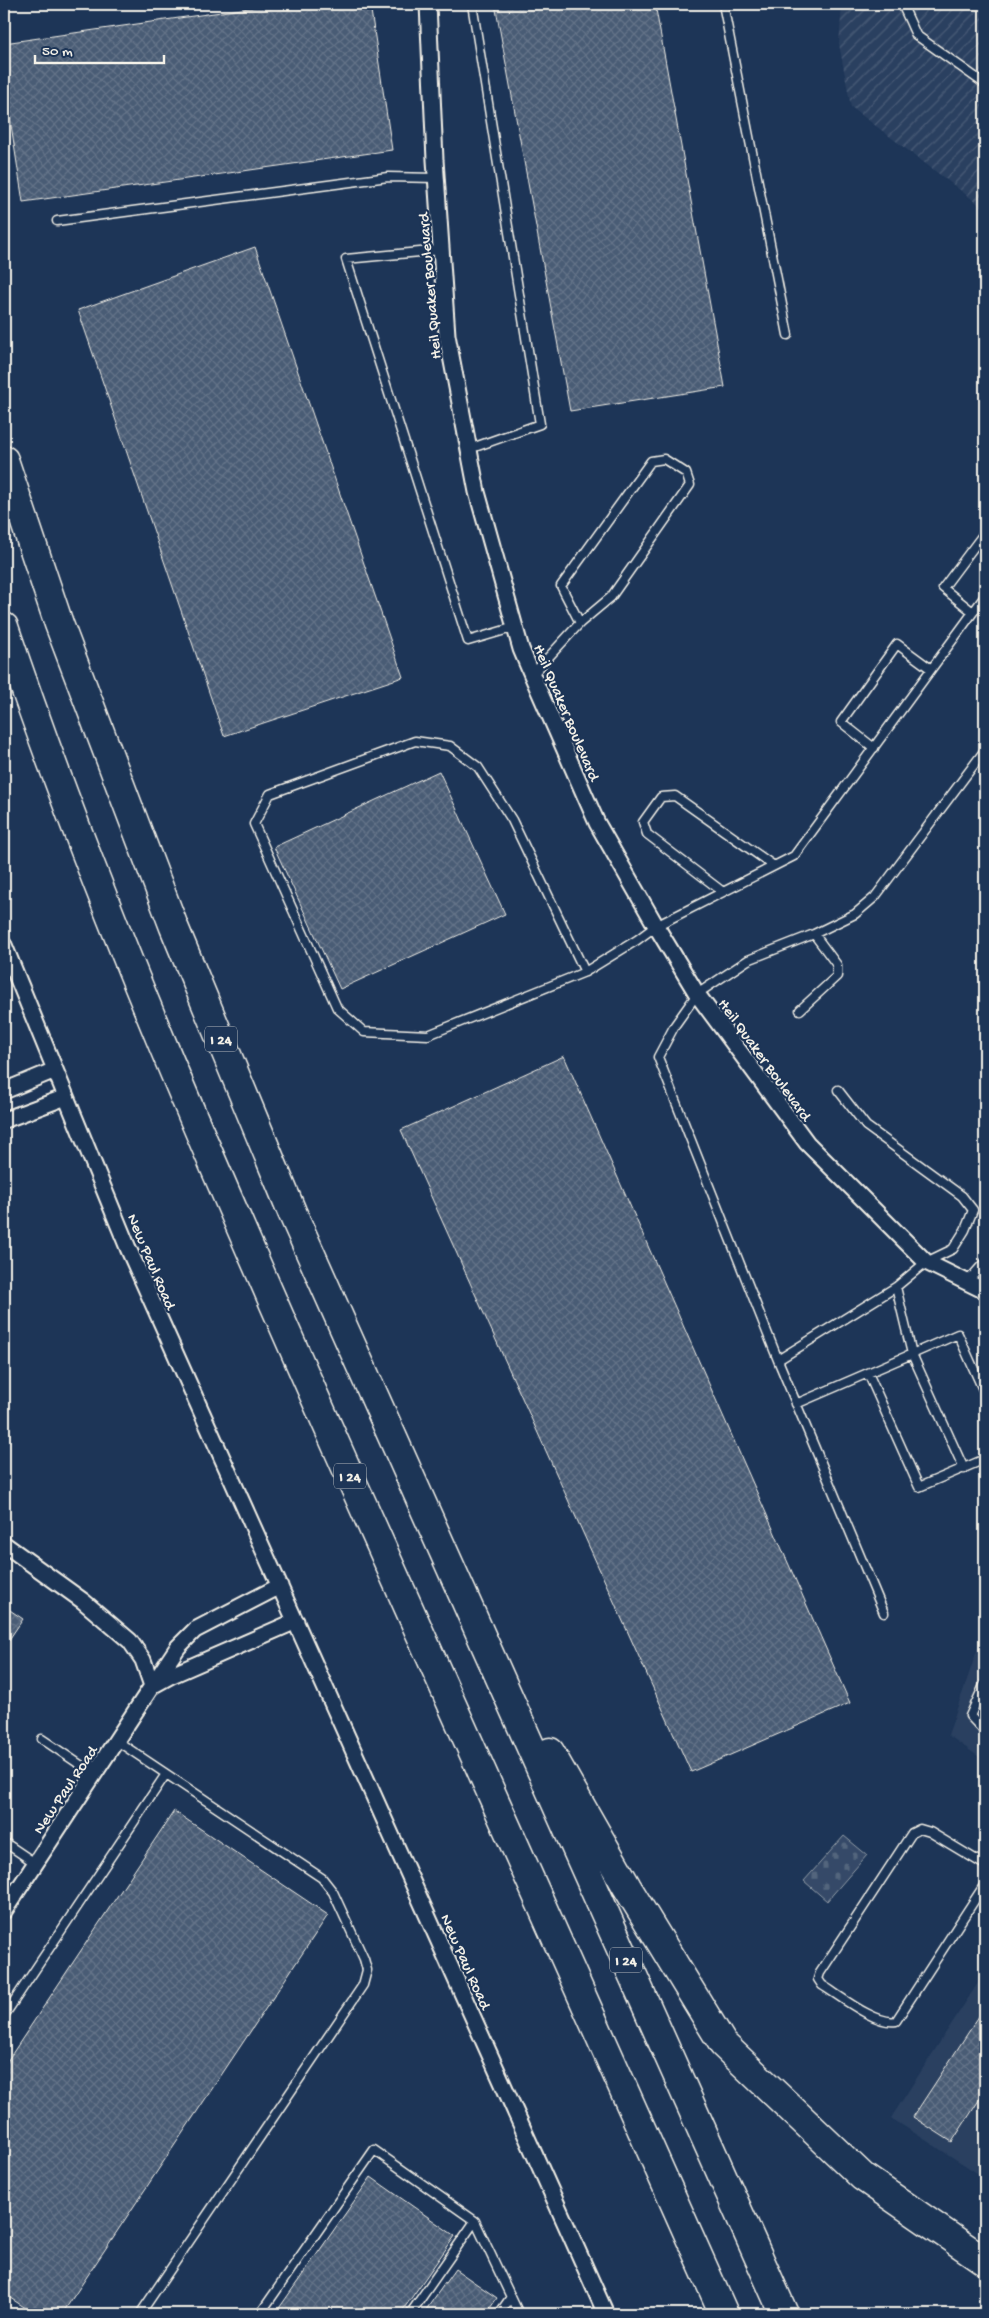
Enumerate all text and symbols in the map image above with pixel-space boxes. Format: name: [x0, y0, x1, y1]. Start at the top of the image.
scale bar: [35, 32, 164, 64]
text: 50 m: [42, 43, 73, 61]
street label: Heil Quaker Boulevard: [415, 210, 447, 360]
street label: Heil Quaker Boulevard: [527, 642, 603, 786]
street label: Heil Quaker Boulevard: [712, 996, 815, 1127]
road number: I 24: [205, 1026, 237, 1052]
street label: New Paul Road: [121, 1212, 179, 1315]
road number: I 24: [334, 1464, 366, 1488]
street label: New Paul Road: [30, 1742, 104, 1839]
street label: New Paul Road: [434, 1912, 494, 2015]
road number: I 24: [610, 1948, 642, 1972]

